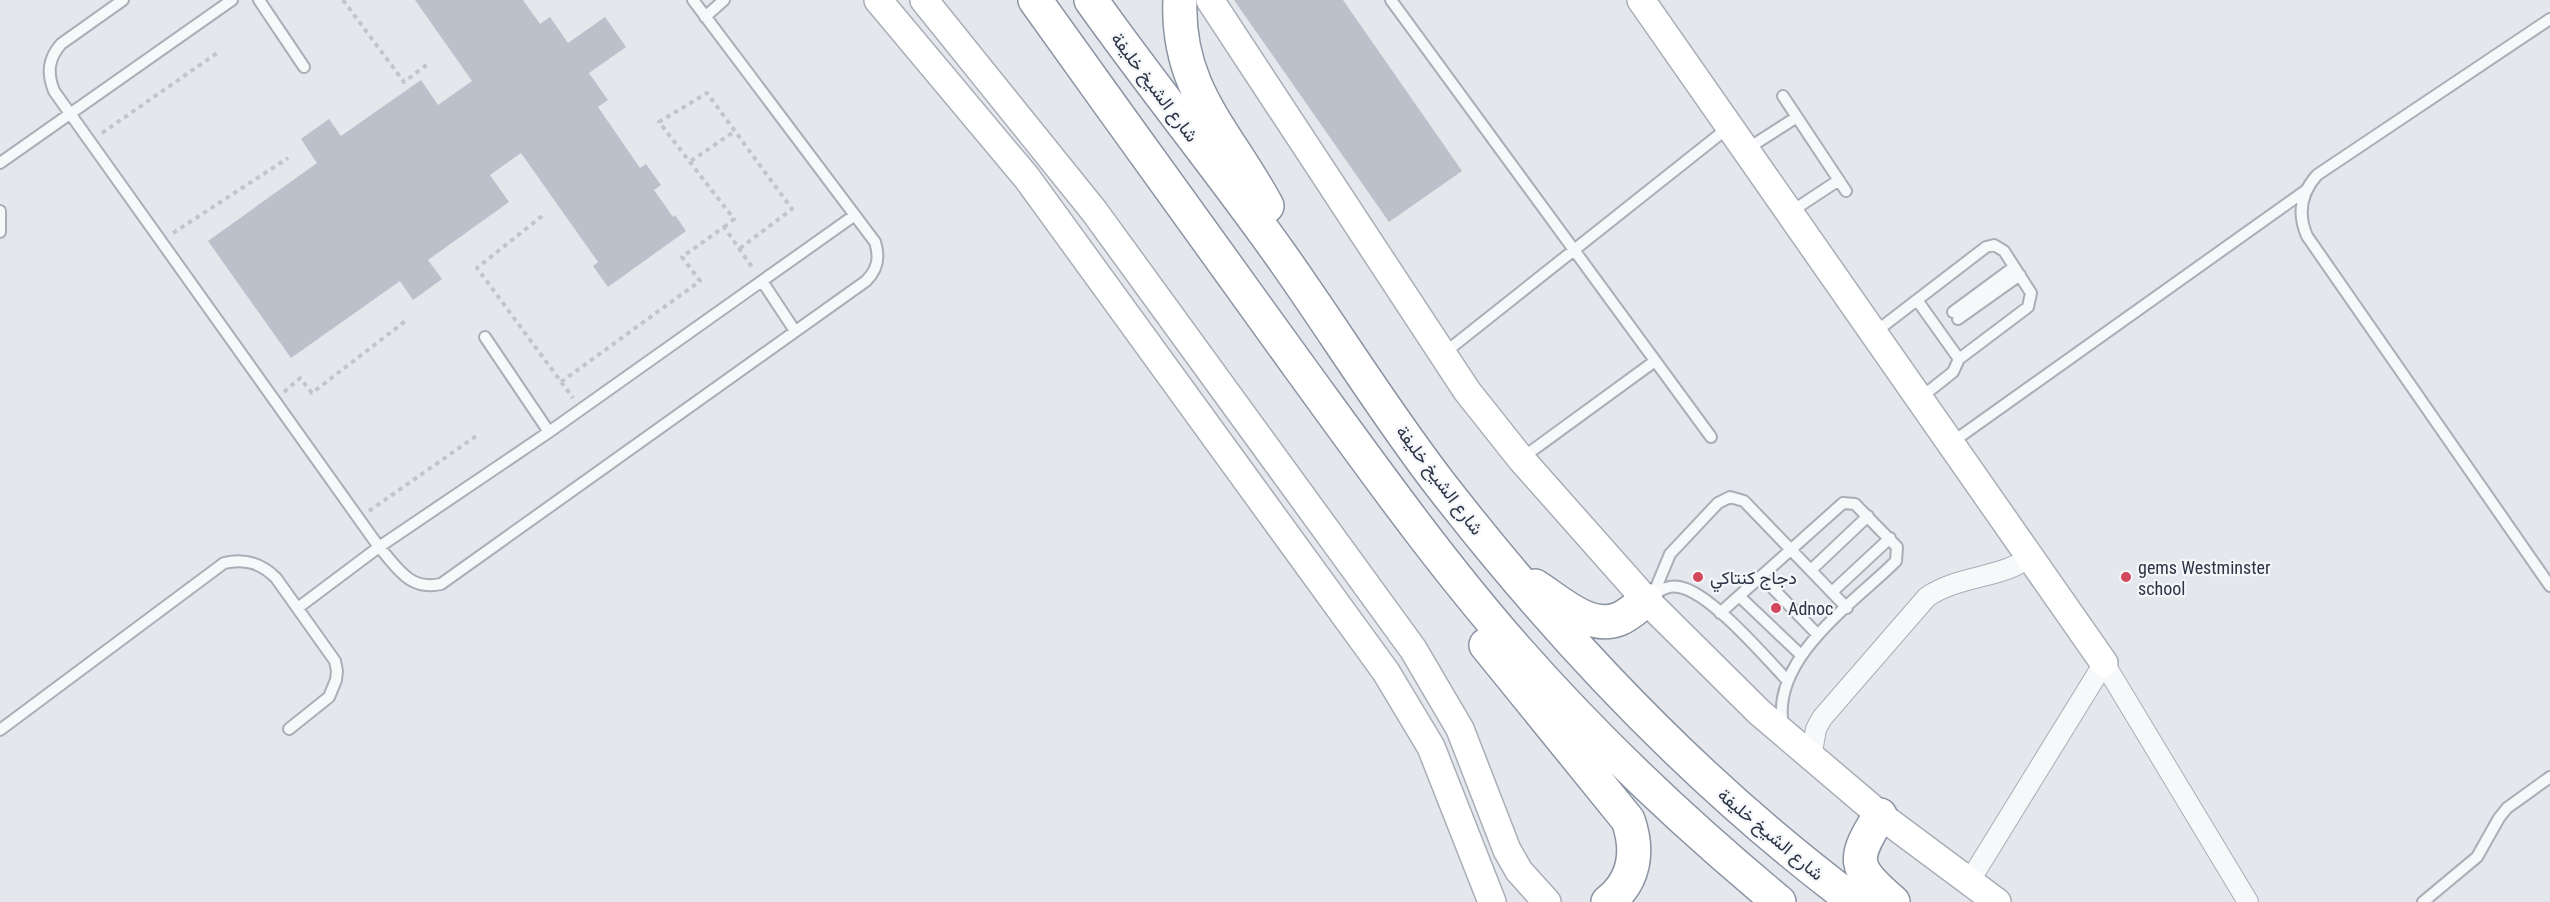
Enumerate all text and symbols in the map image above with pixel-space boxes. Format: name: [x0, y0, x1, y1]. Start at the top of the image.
street label: شارع الشيخ خليفة: [1105, 28, 1203, 147]
street label: شارع الشيخ خليفة: [1390, 421, 1488, 540]
place label: gems Westminster school: [2138, 557, 2271, 599]
place label: دجاج كنتاكي: [1710, 567, 1797, 593]
marker: دجاج كنتاكي: [1691, 570, 1705, 584]
marker: gems Westminster school: [2119, 570, 2133, 584]
place label: Adnoc: [1788, 598, 1833, 619]
marker: Adnoc: [1769, 601, 1783, 615]
street label: شارع الشيخ خليفة: [1713, 784, 1828, 886]

